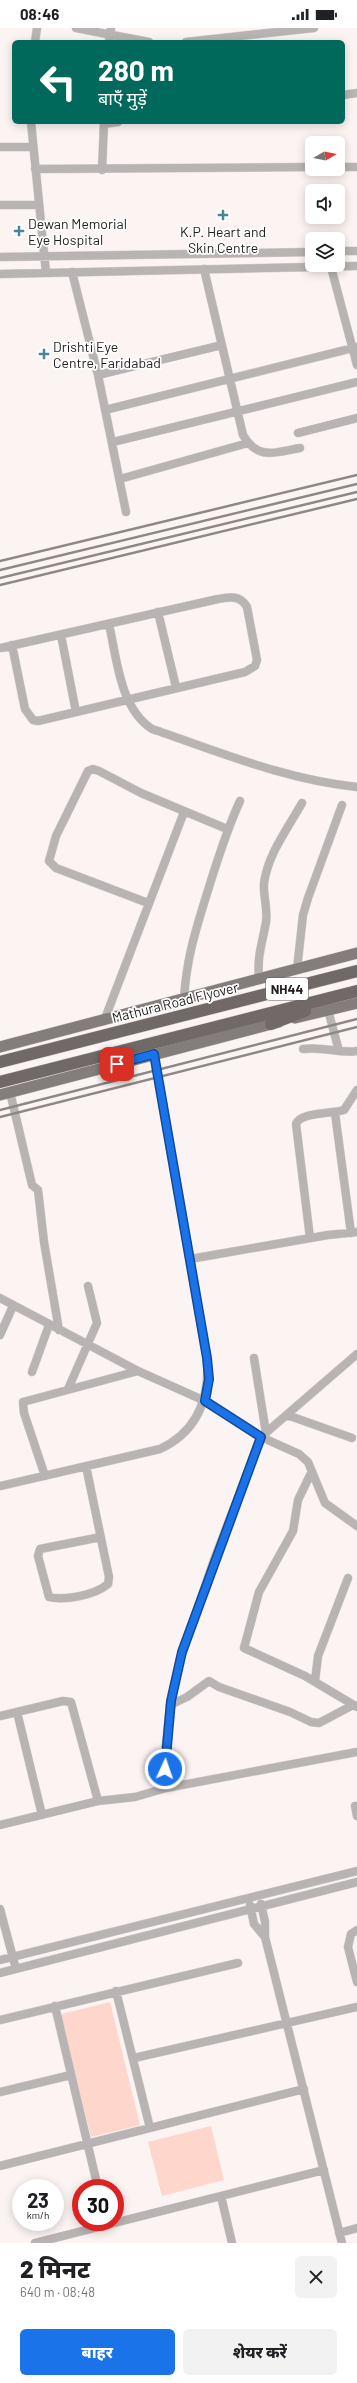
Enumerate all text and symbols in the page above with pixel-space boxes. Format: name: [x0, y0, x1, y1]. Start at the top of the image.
text: 08:46: [20, 5, 59, 23]
text: 280 m: [98, 53, 174, 87]
icon: left: [32, 56, 84, 108]
text: बाएँ मुड़ें: [98, 87, 147, 109]
north arrow: [305, 136, 345, 176]
map controls: [305, 136, 345, 272]
button: sound: [305, 184, 345, 224]
marker: K.P. Heart and Skin Centre: [217, 209, 229, 221]
place label: Dewan Memorial Eye Hospital: [28, 215, 127, 248]
place label: K.P. Heart and Skin Centre: [180, 223, 266, 256]
marker: Dewan Memorial Eye Hospital: [13, 225, 25, 237]
button: layers: [305, 232, 345, 272]
place label: Drishti Eye Centre, Faridabad: [53, 338, 161, 371]
marker: Drishti Eye Centre, Faridabad: [38, 348, 50, 360]
street label: Mathura Road Flyover: [110, 978, 240, 1026]
road number: NH44: [266, 978, 308, 1000]
pin: [100, 1047, 134, 1081]
icon: arrive: [106, 1053, 128, 1075]
position arrow: [144, 1748, 186, 1790]
speed limit sign: 30: [72, 2179, 124, 2231]
text: 23: [27, 2188, 49, 2212]
text: km/h: [27, 2209, 49, 2221]
text: 2 मिनट: [20, 2254, 90, 2283]
button: close: [295, 2256, 337, 2298]
text: 640 m · 08:48: [20, 2284, 95, 2300]
button: बाहर: [20, 2329, 175, 2375]
button: शेयर करें: [183, 2329, 337, 2375]

